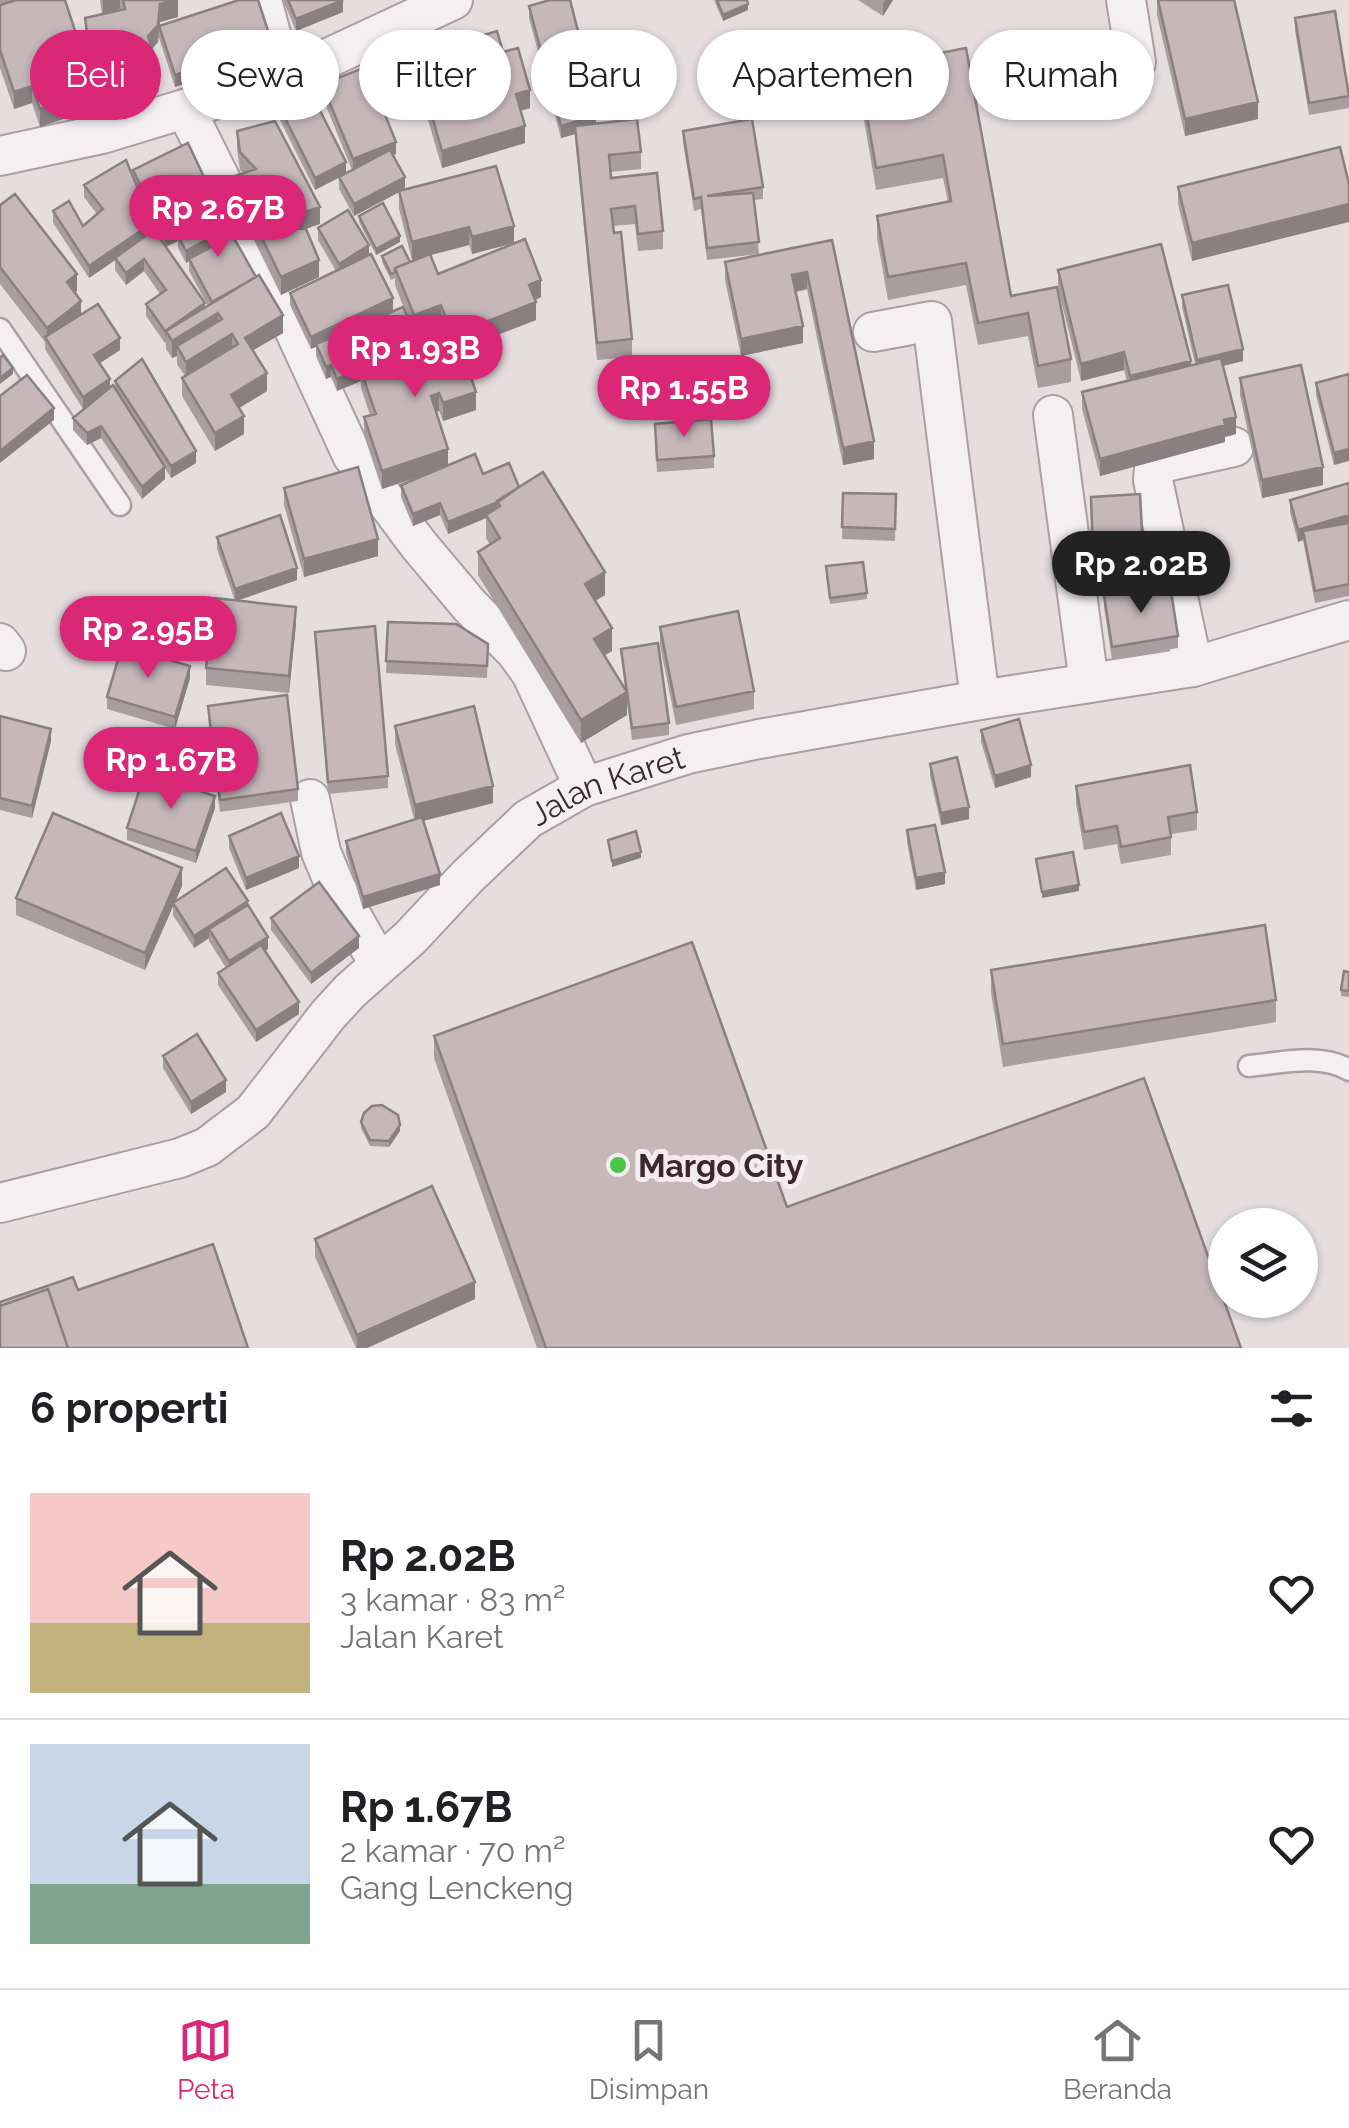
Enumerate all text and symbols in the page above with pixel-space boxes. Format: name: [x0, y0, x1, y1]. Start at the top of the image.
chip: Beli: [30, 30, 161, 120]
chip: Sewa: [181, 30, 339, 120]
chip: Filter: [359, 30, 511, 120]
chip: Baru: [531, 30, 677, 120]
chip: Apartemen: [697, 30, 949, 120]
chip: Rumah: [969, 30, 1154, 120]
pin: Rp 2.67B: [115, 175, 321, 260]
text: Rp 2.67B: [151, 189, 285, 226]
pin: Rp 1.93B: [312, 315, 518, 400]
text: Rp 1.93B: [350, 329, 480, 366]
pin: Rp 1.55B: [581, 355, 787, 440]
text: Rp 1.55B: [619, 369, 749, 406]
pin: Rp 2.02B: [1038, 531, 1244, 616]
text: Rp 2.02B: [1074, 545, 1208, 582]
pin: Rp 2.95B: [45, 596, 251, 681]
text: Rp 2.95B: [82, 610, 214, 647]
pin: Rp 1.67B: [68, 727, 274, 812]
street label: Jalan Karet: [523, 738, 689, 833]
text: Rp 1.67B: [105, 741, 237, 778]
place label: Margo City: [638, 1147, 804, 1184]
marker: Margo City: [607, 1154, 629, 1176]
map controls: [1208, 1208, 1318, 1318]
button: layers: [1208, 1208, 1318, 1318]
icon: filters: [1264, 1381, 1319, 1436]
text: 6 properti: [30, 1384, 229, 1433]
text: Rp 2.02B: [340, 1532, 516, 1581]
icon: home: [110, 1533, 230, 1653]
icon: heart: [1264, 1566, 1319, 1621]
text: 3 kamar · 83 m²: [340, 1581, 565, 1618]
text: Jalan Karet: [340, 1618, 504, 1655]
text: Rp 1.67B: [340, 1783, 512, 1832]
icon: home: [110, 1784, 230, 1904]
icon: heart: [1264, 1817, 1319, 1872]
text: 2 kamar · 70 m²: [340, 1832, 565, 1869]
text: Gang Lenckeng: [340, 1869, 574, 1906]
tab: Peta: [177, 2013, 235, 2106]
tab: Disimpan: [589, 2013, 709, 2106]
tab: Beranda: [1063, 2013, 1172, 2106]

